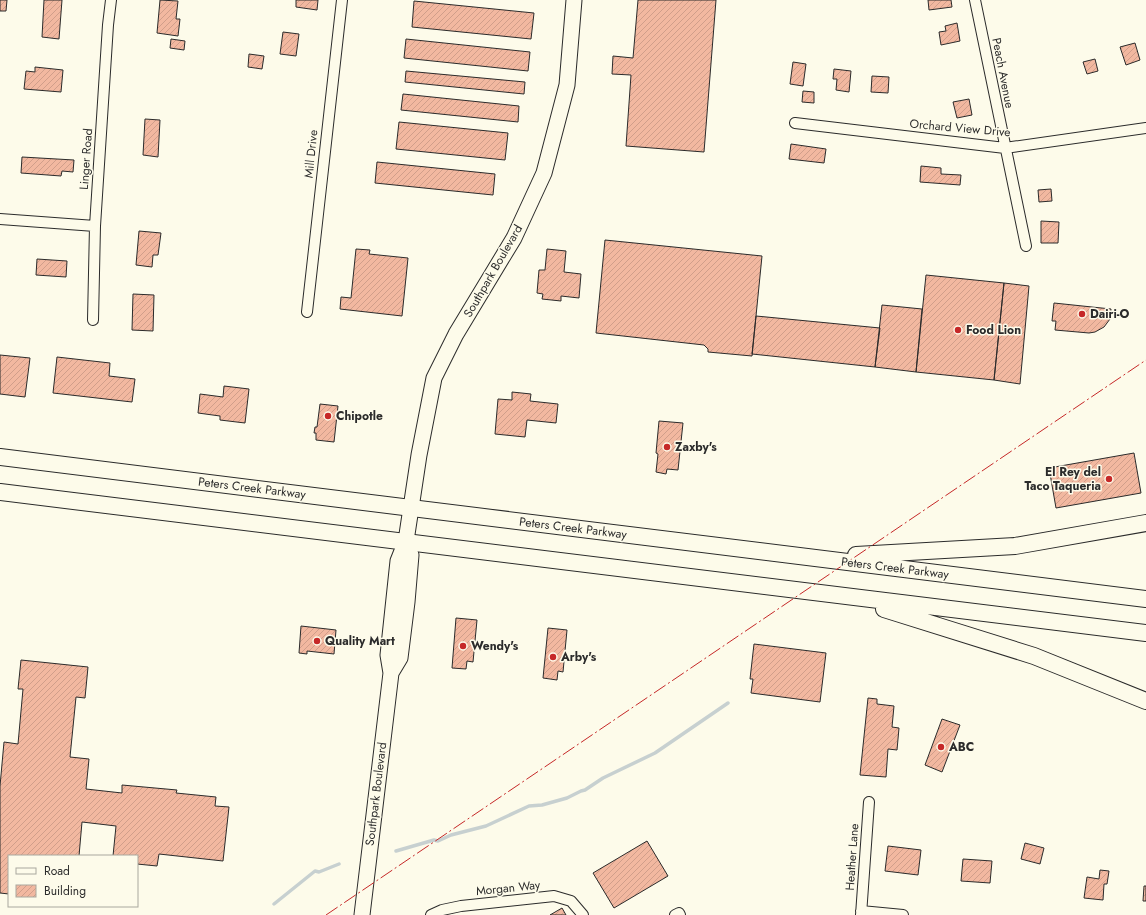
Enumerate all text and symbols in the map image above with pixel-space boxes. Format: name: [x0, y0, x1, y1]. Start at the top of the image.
street label: Peach Avenue: [987, 36, 1019, 110]
street label: Orchard View Drive: [909, 115, 1011, 141]
street label: Linger Road: [75, 128, 97, 190]
street label: Mill Drive: [300, 129, 322, 179]
street label: Southpark Boulevard: [459, 221, 527, 321]
place label: Dairi-O: [1090, 305, 1129, 323]
marker: Dairi-O: [1077, 309, 1087, 319]
place label: Food Lion: [966, 321, 1021, 339]
marker: Food Lion: [953, 325, 963, 335]
place label: Chipotle: [336, 407, 383, 425]
marker: Chipotle: [323, 411, 333, 421]
place label: Zaxby's: [675, 438, 717, 456]
marker: Zaxby's: [662, 442, 672, 452]
place label: El Rey del Taco Taqueria: [1024, 463, 1101, 495]
street label: Peters Creek Parkway: [197, 472, 307, 504]
marker: El Rey del Taco Taqueria: [1104, 474, 1114, 484]
street label: Peters Creek Parkway: [518, 512, 628, 544]
street label: Peters Creek Parkway: [840, 552, 950, 584]
place label: Quality Mart: [325, 632, 395, 650]
marker: Quality Mart: [312, 636, 322, 646]
place label: Wendy's: [471, 637, 519, 655]
marker: Wendy's: [458, 641, 468, 651]
place label: Arby's: [560, 648, 597, 666]
marker: Arby's: [548, 652, 558, 662]
place label: ABC: [948, 738, 974, 756]
street label: Southpark Boulevard: [361, 741, 391, 847]
marker: ABC: [936, 742, 946, 752]
street label: Heather Lane: [841, 823, 863, 891]
legend: [8, 855, 138, 907]
text: Road: [44, 862, 70, 880]
street label: Morgan Way: [475, 876, 542, 900]
text: Building: [44, 882, 86, 900]

